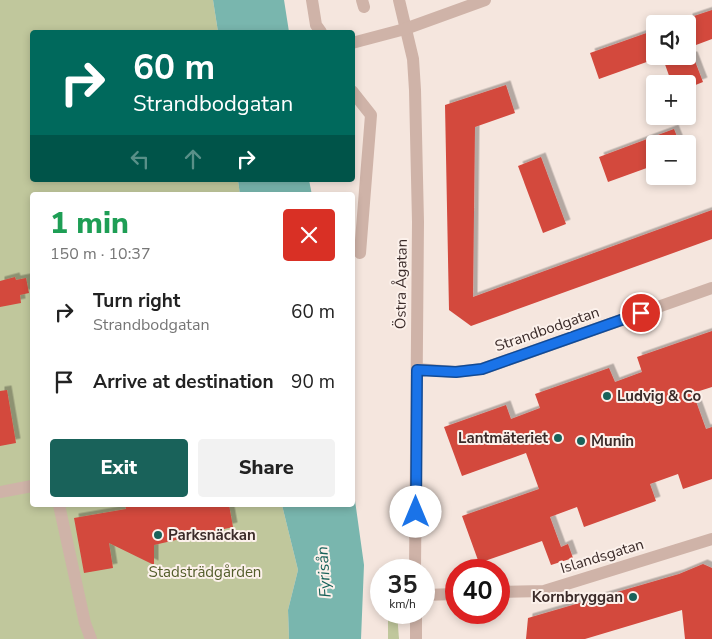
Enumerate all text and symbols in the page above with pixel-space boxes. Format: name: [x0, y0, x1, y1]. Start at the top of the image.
map controls: [646, 15, 696, 185]
button: sound: [646, 15, 696, 65]
text: 60 m: [133, 44, 215, 91]
icon: right: [50, 50, 115, 115]
button: +: [646, 75, 696, 125]
text: Strandbodgatan: [133, 89, 293, 119]
button: −: [646, 135, 696, 185]
icon: left: [126, 145, 154, 173]
icon: ahead: [179, 145, 207, 173]
icon: right: [232, 145, 260, 173]
text: 1 min: [50, 203, 129, 244]
button: close: [283, 209, 335, 261]
street label: Östra Ågatan: [389, 239, 412, 329]
text: 150 m · 10:37: [50, 243, 151, 265]
text: Turn right: [93, 288, 180, 314]
pin: [620, 292, 662, 334]
icon: right: [50, 298, 78, 326]
text: 60 m: [291, 299, 335, 325]
icon: arrive: [627, 299, 655, 327]
street label: Strandbodgatan: [492, 302, 602, 356]
text: Strandbodgatan: [93, 314, 210, 336]
icon: arrive: [50, 368, 78, 396]
text: Arrive at destination: [93, 369, 274, 395]
text: 90 m: [291, 369, 335, 395]
place label: Ludvig & Co: [617, 386, 701, 406]
marker: Ludvig & Co: [601, 390, 613, 402]
place label: Lantmäteriet: [458, 428, 548, 448]
place label: Munin: [591, 431, 634, 451]
marker: Lantmäteriet: [552, 432, 564, 444]
marker: Munin: [575, 435, 587, 447]
button: Exit: [50, 439, 188, 497]
button: Share: [198, 439, 335, 497]
position arrow: [389, 485, 441, 537]
place label: Parksnäckan: [168, 525, 256, 545]
marker: Parksnäckan: [152, 529, 164, 541]
street label: Islandsgatan: [558, 534, 646, 578]
water label: Fyrisån: [311, 545, 337, 598]
speed limit sign: 40: [445, 559, 510, 624]
park label: Stadsträdgården: [149, 562, 261, 582]
text: 35: [387, 568, 418, 602]
place label: Kornbryggan: [532, 587, 623, 607]
marker: Kornbryggan: [627, 591, 639, 603]
text: km/h: [389, 596, 416, 612]

